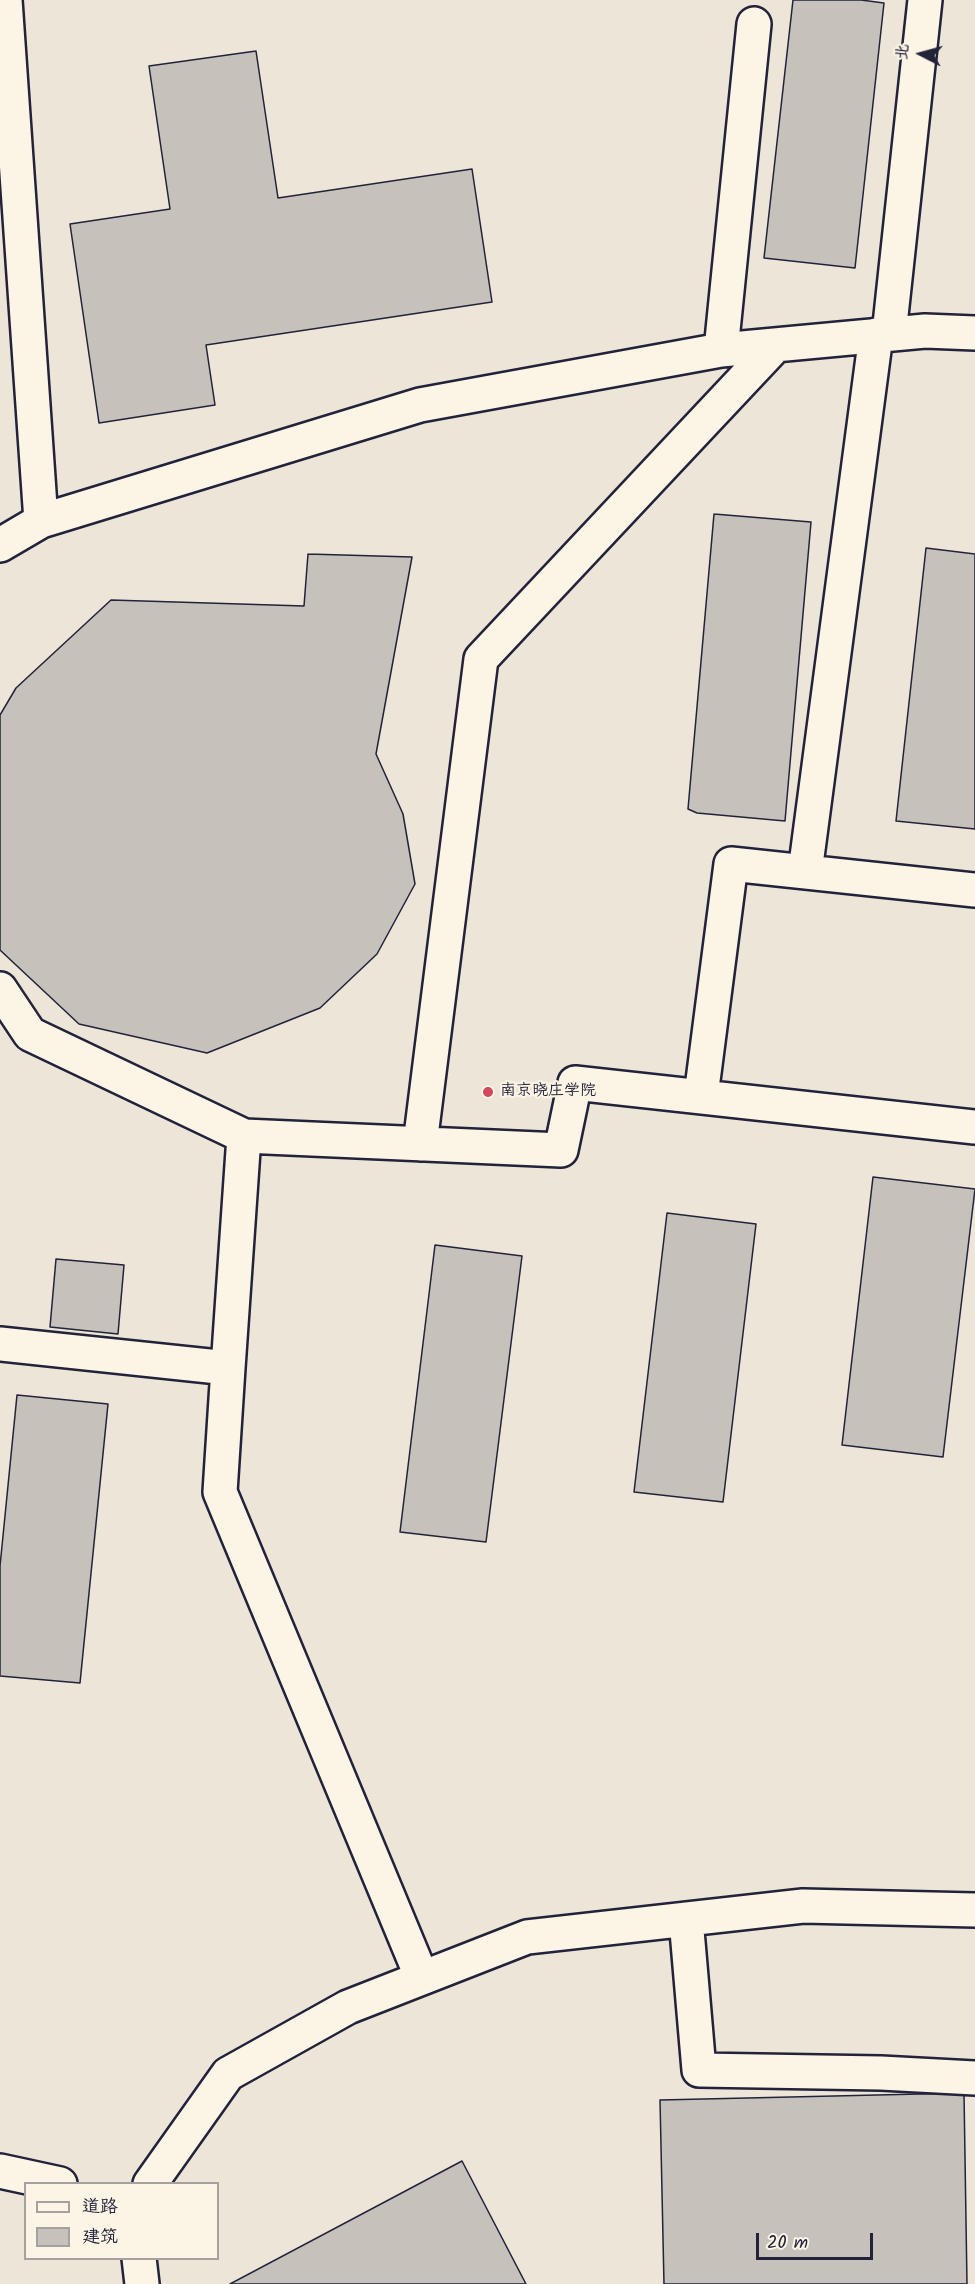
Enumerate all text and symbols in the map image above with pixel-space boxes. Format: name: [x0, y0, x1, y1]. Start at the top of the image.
north arrow: [891, 24, 951, 84]
text: 北: [889, 43, 916, 61]
place label: 南京晓庄学院: [500, 1082, 596, 1102]
marker: 南京晓庄学院: [481, 1085, 495, 1099]
legend: [24, 2182, 219, 2260]
text: 道路: [82, 2193, 118, 2222]
scale bar: [759, 2221, 876, 2259]
text: 建筑: [82, 2223, 118, 2252]
text: 20 m: [767, 2229, 808, 2258]

